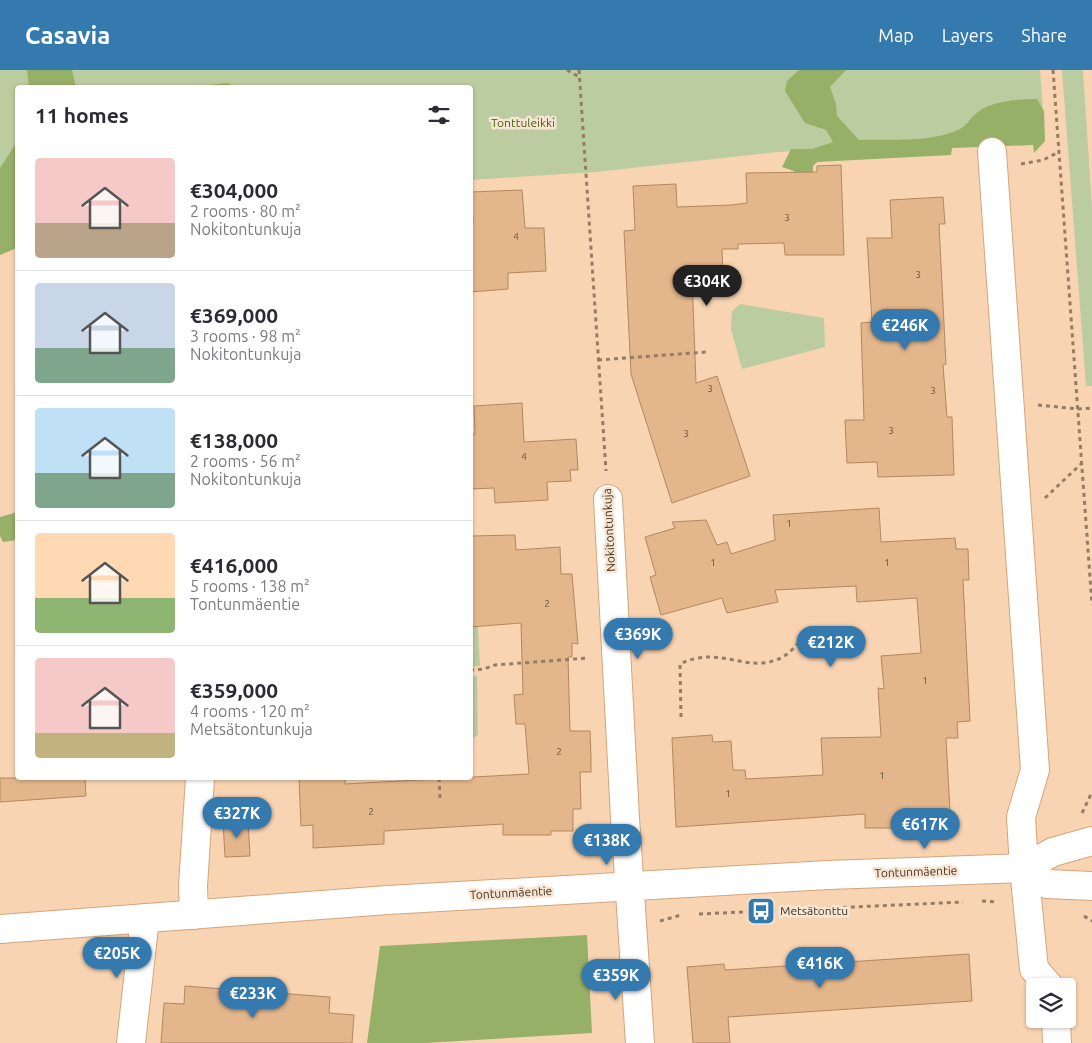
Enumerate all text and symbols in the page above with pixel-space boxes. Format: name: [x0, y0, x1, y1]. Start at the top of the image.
text: Casavia: [25, 22, 110, 49]
text: Map: [878, 25, 914, 45]
text: Layers: [942, 25, 993, 45]
text: Share: [1021, 25, 1067, 45]
icon: filters: [425, 101, 453, 129]
text: 11 homes: [35, 103, 129, 127]
park label: Tonttuleikki: [491, 116, 555, 129]
icon: home: [75, 178, 135, 238]
text: €304,000: [190, 178, 278, 202]
text: 2 rooms · 80 m²: [190, 202, 301, 220]
house number: 3: [784, 212, 790, 223]
text: Nokitontunkuja: [190, 220, 301, 238]
house number: 4: [513, 231, 519, 242]
pin: €304K: [672, 264, 742, 307]
house number: 3: [915, 269, 921, 280]
text: €304K: [684, 272, 730, 290]
icon: home: [75, 303, 135, 363]
text: €369,000: [190, 303, 278, 327]
pin: €246K: [870, 308, 940, 351]
text: €246K: [882, 316, 928, 334]
text: 3 rooms · 98 m²: [190, 327, 301, 345]
text: Nokitontunkuja: [190, 345, 301, 363]
house number: 3: [707, 383, 713, 394]
house number: 3: [930, 385, 936, 396]
house number: 3: [888, 425, 894, 436]
icon: home: [75, 428, 135, 488]
text: €138,000: [190, 428, 278, 452]
house number: 3: [683, 428, 689, 439]
house number: 4: [521, 451, 527, 462]
text: 2 rooms · 56 m²: [190, 452, 301, 470]
text: Nokitontunkuja: [190, 470, 301, 488]
street label: Nokitontunkuja: [600, 488, 617, 572]
house number: 1: [786, 518, 792, 529]
icon: home: [75, 553, 135, 613]
text: €416,000: [190, 553, 278, 577]
house number: 1: [710, 557, 716, 568]
house number: 1: [884, 557, 890, 568]
text: 5 rooms · 138 m²: [190, 577, 310, 595]
text: Tontunmäentie: [190, 595, 300, 613]
house number: 2: [544, 598, 550, 609]
pin: €369K: [603, 618, 673, 660]
text: €369K: [615, 625, 661, 643]
pin: €212K: [796, 626, 866, 668]
text: €212K: [808, 633, 854, 651]
house number: 1: [922, 675, 928, 686]
icon: home: [75, 678, 135, 738]
text: €359,000: [190, 678, 278, 702]
text: 4 rooms · 120 m²: [190, 702, 310, 720]
text: Metsätontunkuja: [190, 720, 313, 738]
house number: 2: [556, 746, 562, 757]
house number: 1: [879, 770, 885, 781]
house number: 1: [725, 788, 731, 799]
pin: €327K: [202, 796, 272, 839]
text: €327K: [214, 804, 260, 822]
house number: 2: [368, 806, 374, 817]
pin: €617K: [890, 808, 960, 850]
text: €617K: [902, 815, 948, 833]
pin: €138K: [572, 824, 642, 866]
text: €138K: [584, 831, 630, 849]
street label: Tontunmäentie: [874, 864, 958, 879]
street label: Tontunmäentie: [469, 884, 553, 901]
bus stop icon: Metsätonttu: [746, 896, 776, 926]
place label: Metsätonttu: [780, 904, 848, 917]
pin: €205K: [82, 936, 152, 979]
text: €205K: [94, 944, 140, 962]
pin: €416K: [785, 946, 855, 989]
text: €416K: [797, 954, 843, 972]
pin: €359K: [581, 958, 651, 1001]
text: €359K: [593, 966, 639, 984]
pin: €233K: [218, 976, 288, 1019]
map controls: [1026, 978, 1076, 1028]
button: layers: [1026, 978, 1076, 1028]
text: €233K: [230, 984, 276, 1002]

